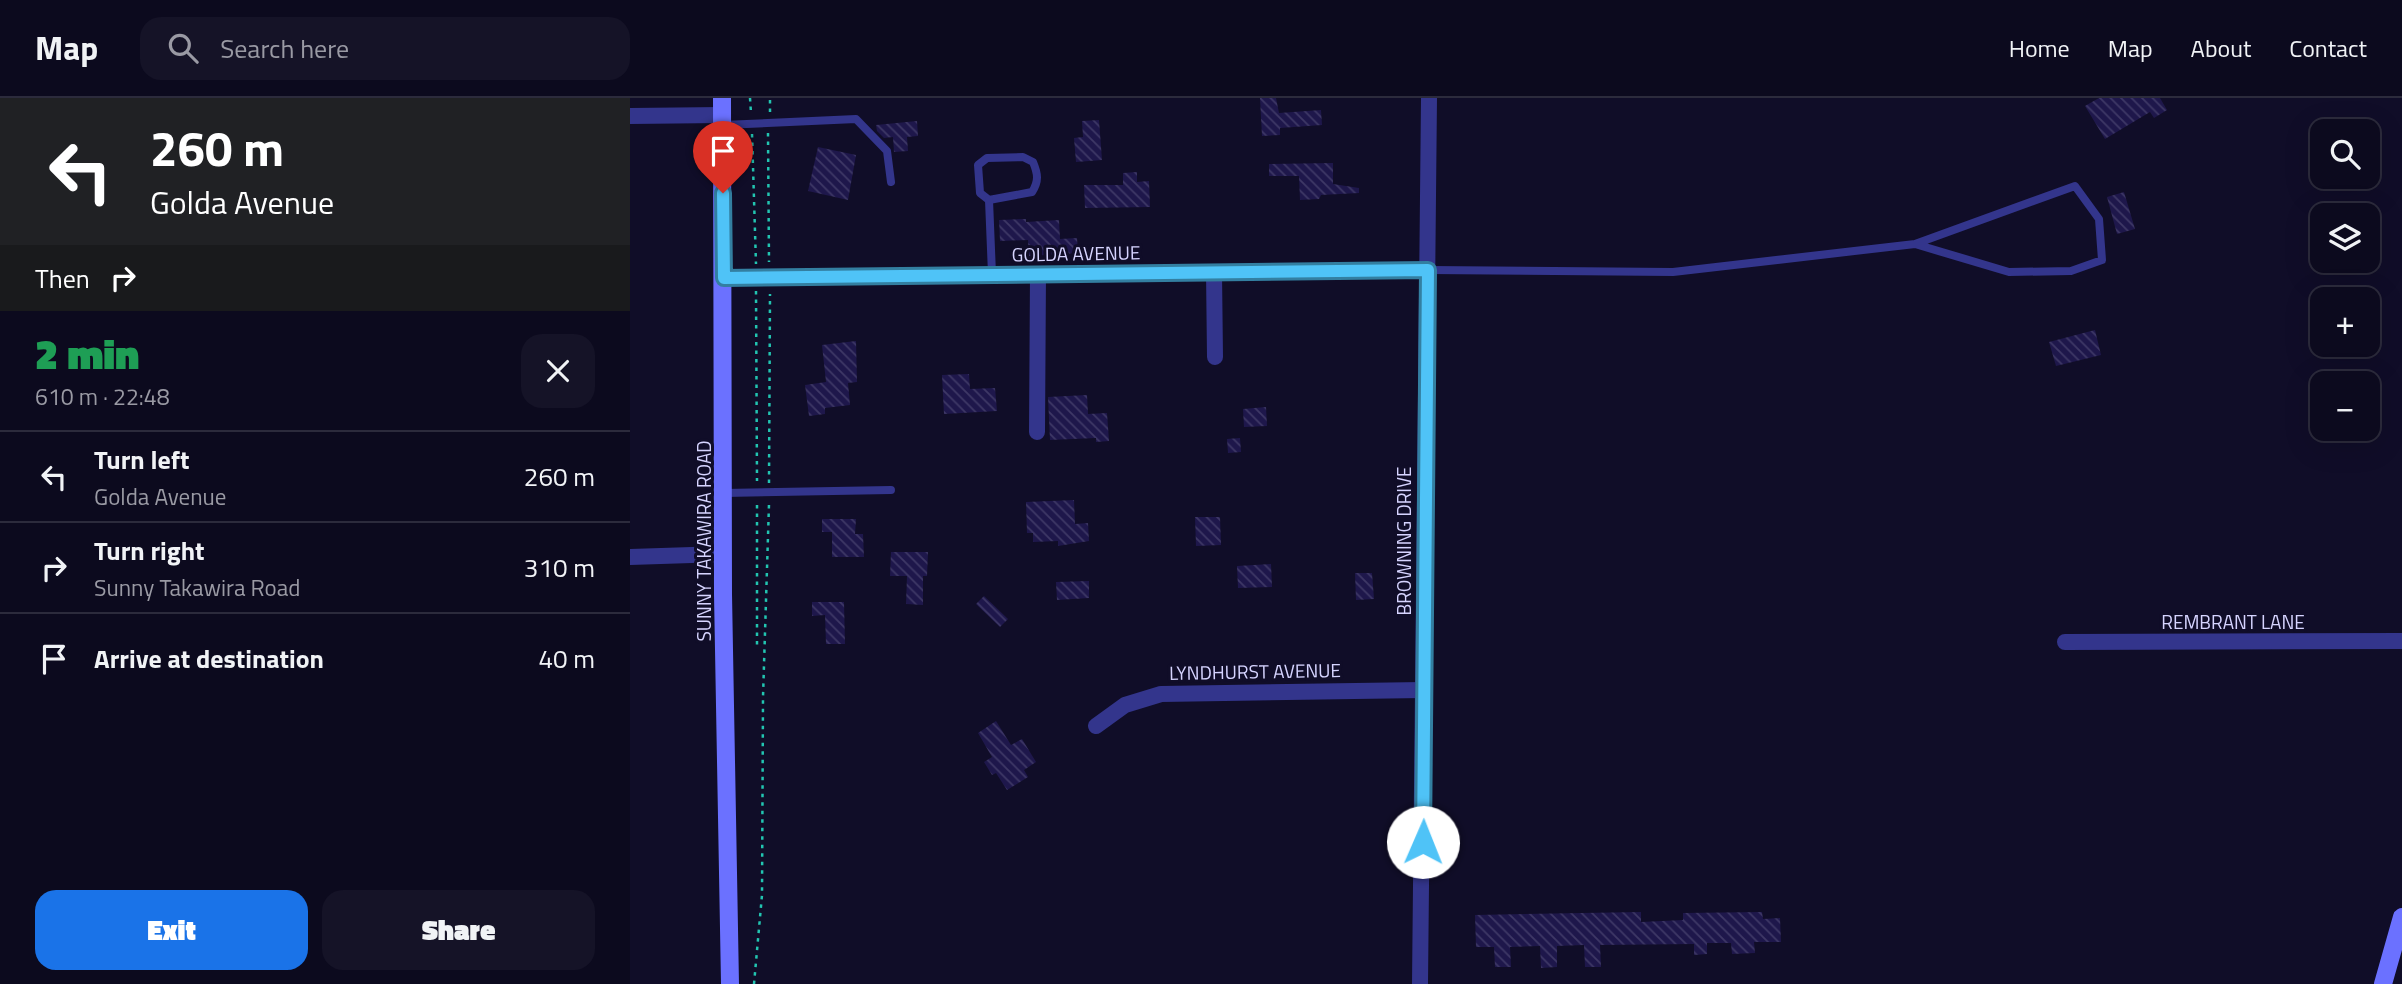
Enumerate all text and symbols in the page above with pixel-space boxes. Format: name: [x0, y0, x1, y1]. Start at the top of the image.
search box: [140, 17, 630, 80]
text: Map: [35, 23, 98, 73]
icon: search: [164, 29, 202, 67]
text: Search here: [220, 29, 349, 68]
text: Home: [2009, 30, 2070, 66]
text: Map: [2108, 30, 2153, 66]
text: About: [2191, 30, 2251, 66]
text: Contact: [2289, 30, 2367, 66]
text: 260 m: [150, 110, 284, 185]
map controls: [2310, 119, 2380, 441]
button: search: [2310, 119, 2380, 189]
pin: [693, 121, 753, 193]
icon: left: [35, 126, 126, 217]
icon: arrive: [704, 132, 742, 170]
text: Golda Avenue: [150, 178, 334, 226]
button: layers: [2310, 203, 2380, 273]
street label: GOLDA AVENUE: [1011, 237, 1141, 269]
text: Then: [35, 259, 90, 298]
icon: right: [104, 259, 142, 297]
button: +: [2310, 287, 2380, 357]
text: 2 min: [35, 321, 139, 385]
button: close: [521, 334, 595, 408]
button: −: [2310, 371, 2380, 441]
text: 610 m · 22:48: [35, 379, 170, 414]
text: Turn left: [94, 440, 189, 479]
street label: SUNNY TAKAWIRA ROAD: [689, 441, 718, 641]
text: 260 m: [524, 457, 595, 496]
icon: left: [35, 458, 73, 496]
street label: BROWNING DRIVE: [1389, 466, 1418, 616]
text: Golda Avenue: [94, 479, 226, 514]
text: Turn right: [94, 531, 205, 570]
text: 310 m: [524, 548, 595, 587]
icon: right: [35, 549, 73, 587]
text: Sunny Takawira Road: [94, 570, 300, 605]
street label: REMBRANT LANE: [2161, 607, 2305, 636]
text: Arrive at destination: [94, 639, 324, 678]
text: 40 m: [538, 639, 595, 678]
icon: arrive: [35, 640, 73, 678]
street label: LYNDHURST AVENUE: [1169, 655, 1341, 687]
position arrow: [1386, 805, 1460, 879]
button: Exit: [35, 890, 308, 970]
button: Share: [322, 890, 595, 970]

